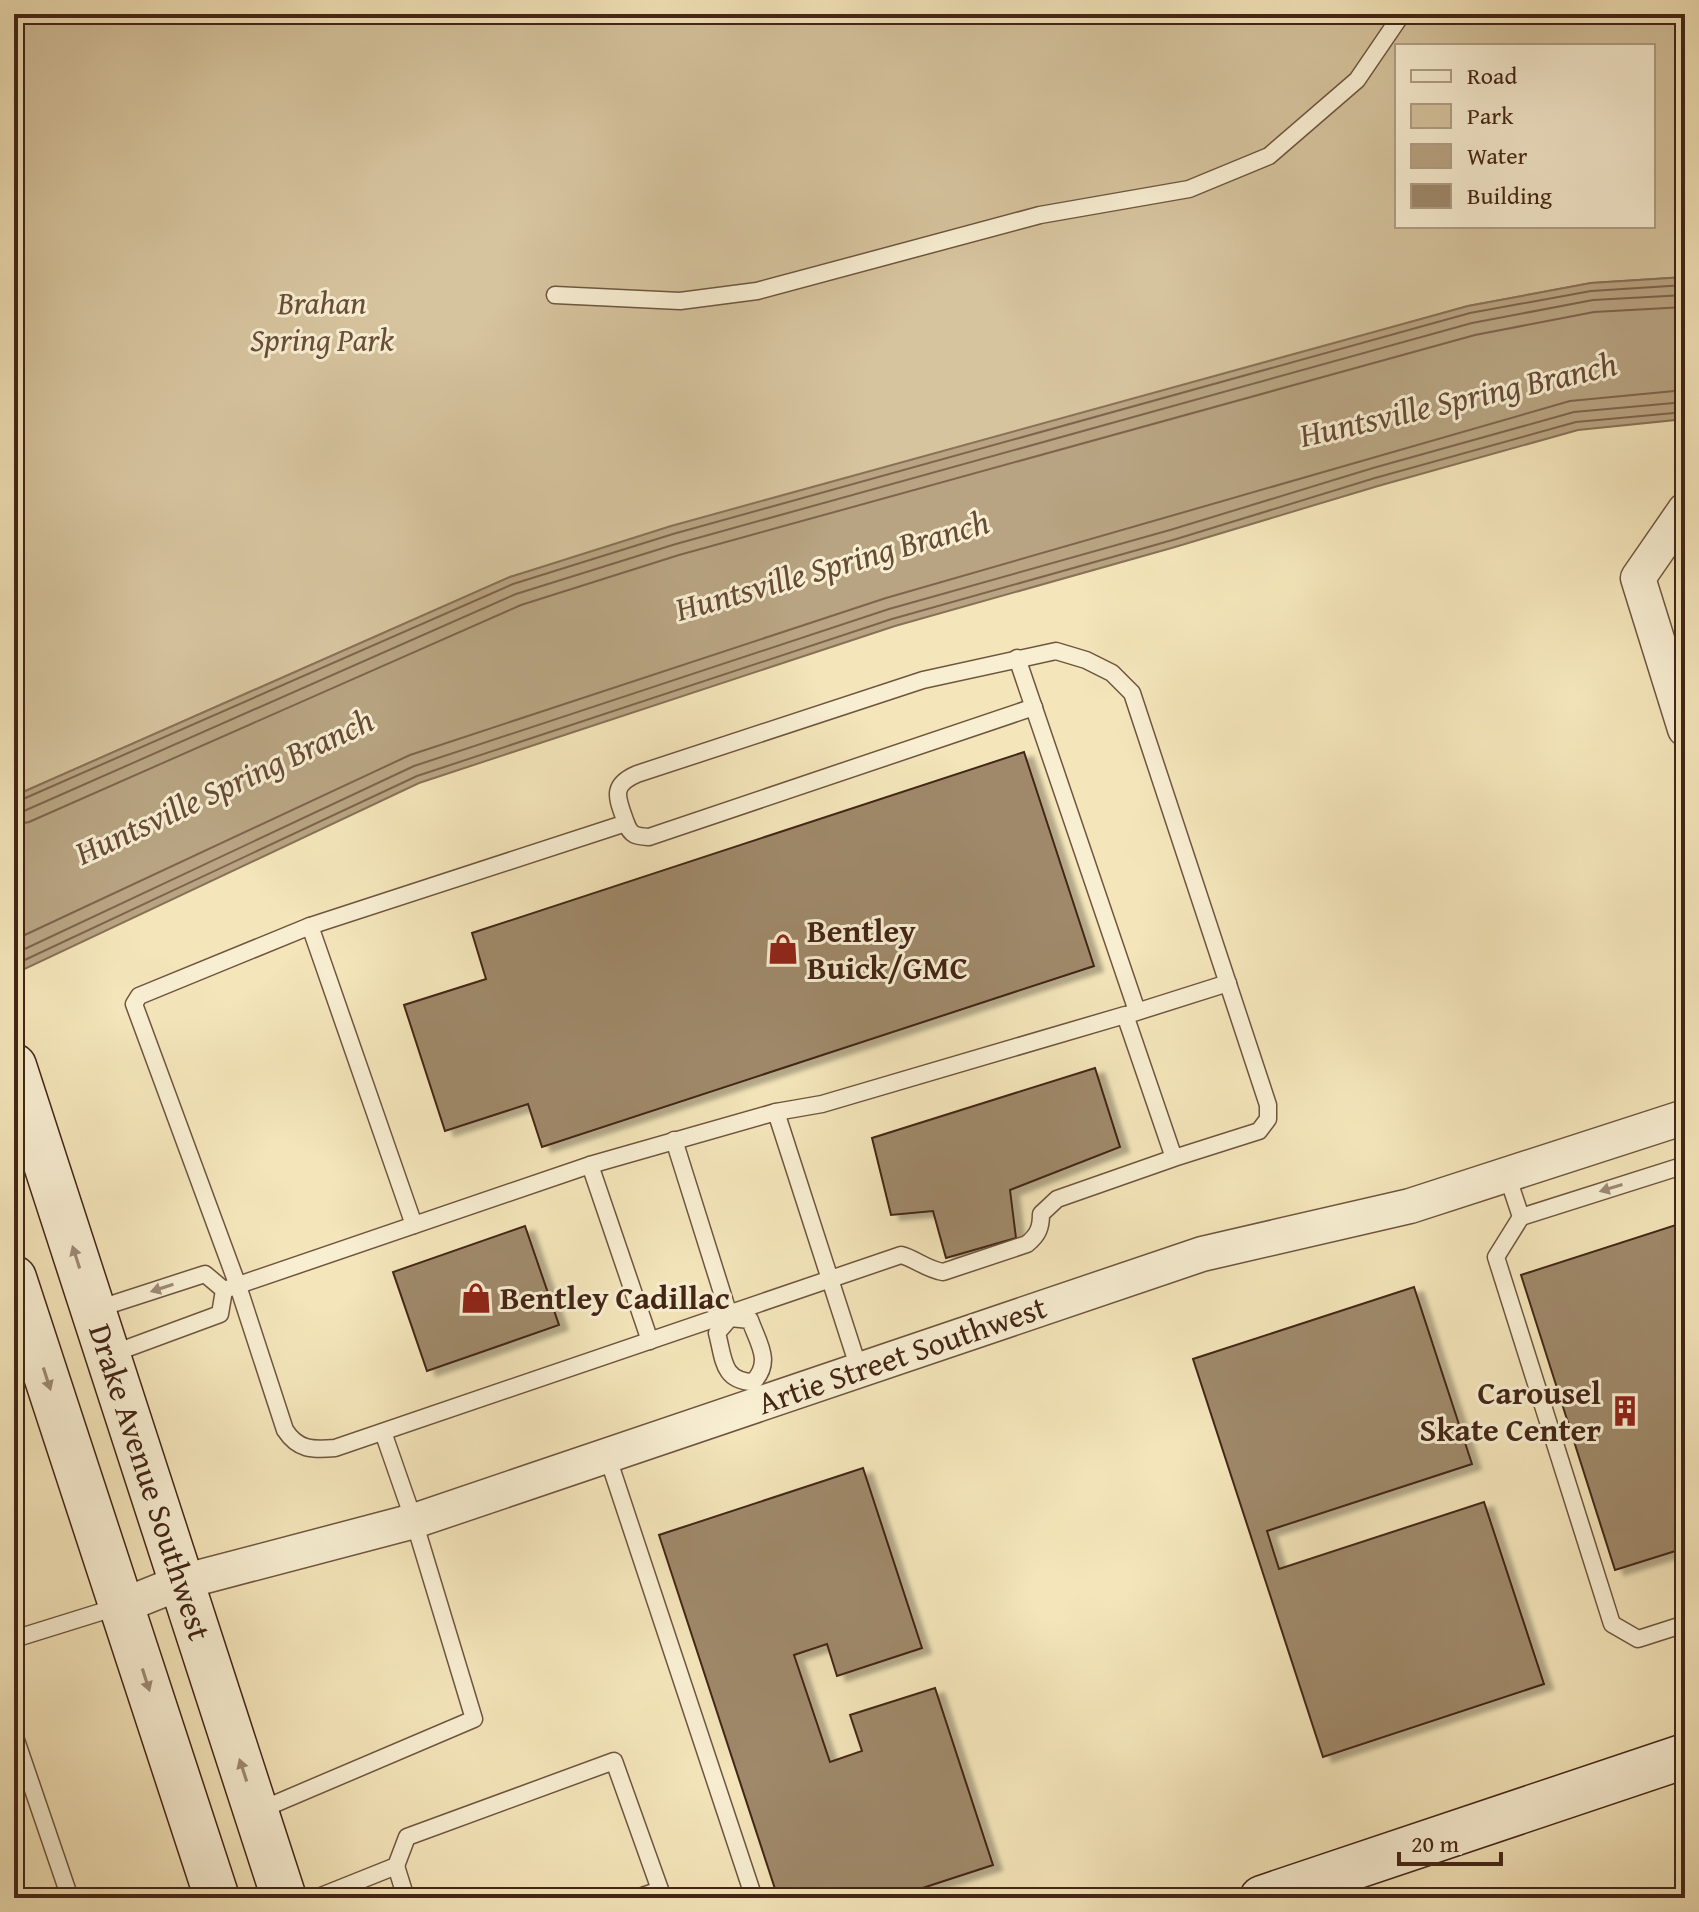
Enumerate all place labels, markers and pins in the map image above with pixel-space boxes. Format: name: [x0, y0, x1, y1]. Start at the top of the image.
place label: Bentley Buick/GMC: [807, 907, 968, 991]
shop icon: Bentley Buick/GMC: [766, 932, 800, 966]
place label: Bentley Cadillac: [500, 1274, 730, 1321]
shop icon: Bentley Cadillac: [459, 1281, 493, 1315]
place label: Carousel Skate Center: [1419, 1369, 1601, 1453]
building icon: Carousel Skate Center: [1608, 1394, 1642, 1428]

